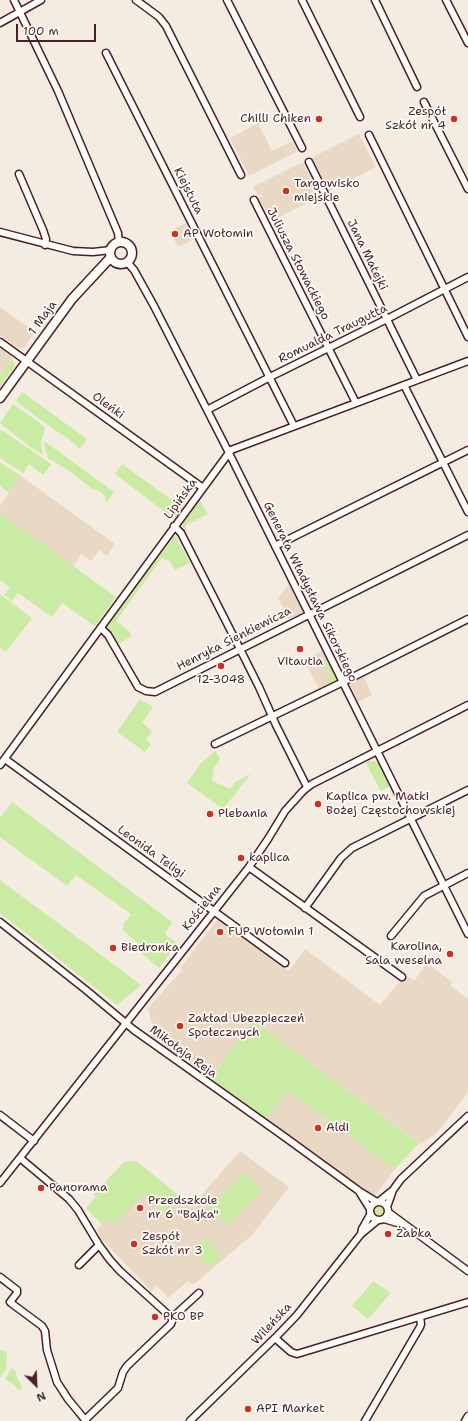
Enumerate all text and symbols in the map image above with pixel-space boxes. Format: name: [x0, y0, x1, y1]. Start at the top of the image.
scale bar: [18, 16, 98, 42]
text: 100 m: [23, 23, 59, 39]
place label: Zespół Szkół nr 4: [385, 105, 446, 133]
place label: Chilli Chiken: [240, 112, 311, 126]
marker: Chilli Chiken: [314, 114, 324, 124]
marker: Zespół Szkół nr 4: [449, 114, 459, 124]
street label: Kiejstuta: [170, 165, 206, 217]
place label: Targowisko miejskie: [294, 177, 360, 205]
marker: Targowisko miejskie: [281, 186, 291, 196]
street label: Juliusza Słowackiego: [263, 205, 333, 323]
street label: Jana Matejki: [344, 217, 390, 293]
place label: AP Wołomin: [183, 227, 253, 241]
marker: AP Wołomin: [170, 229, 180, 239]
street label: 1 Maja: [26, 298, 60, 338]
street label: Romualda Traugutta: [276, 301, 390, 367]
street label: Oleńki: [89, 389, 127, 423]
street label: Lipińska: [162, 476, 200, 522]
street label: Generała Władysława Sikorskiego: [260, 499, 360, 685]
street label: Henryka Sienkiewicza: [174, 604, 294, 674]
marker: Vitautia: [295, 644, 305, 654]
place label: Vitautia: [277, 655, 323, 669]
marker: 12-3048: [216, 661, 226, 671]
place label: 12-3048: [197, 673, 245, 687]
place label: Kaplica pw. Matki Bożej Częstochowskiej: [326, 790, 455, 818]
marker: Kaplica pw. Matki Bożej Częstochowskiej: [313, 799, 323, 809]
place label: Plebania: [218, 807, 268, 821]
marker: Plebania: [205, 809, 215, 819]
street label: Leonida Teligi: [114, 823, 188, 881]
place label: kaplica: [249, 851, 290, 865]
marker: kaplica: [236, 853, 246, 863]
street label: Kościelna: [180, 882, 224, 934]
place label: FUP Wołomin 1: [228, 925, 314, 939]
marker: FUP Wołomin 1: [215, 927, 225, 937]
place label: Karolina, Sala weselna: [365, 940, 442, 968]
place label: Biedronka: [121, 941, 179, 955]
marker: Biedronka: [108, 943, 118, 953]
marker: Karolina, Sala weselna: [445, 949, 455, 959]
place label: Zakład Ubezpieczeń Społecznych: [188, 1012, 304, 1040]
marker: Zakład Ubezpieczeń Społecznych: [175, 1021, 185, 1031]
street label: Mikołaja Reja: [147, 1023, 219, 1081]
place label: Aldi: [326, 1121, 349, 1135]
marker: Aldi: [313, 1123, 323, 1133]
place label: Panorama: [49, 1181, 107, 1195]
marker: Panorama: [36, 1183, 46, 1193]
place label: Przedszkole nr 6 "Bajka": [148, 1194, 219, 1222]
marker: Przedszkole nr 6 "Bajka": [135, 1203, 145, 1213]
place label: Żabka: [396, 1227, 431, 1241]
marker: Żabka: [383, 1229, 393, 1239]
place label: Zespół Szkół nr 3: [142, 1230, 203, 1258]
marker: Zespół Szkół nr 3: [129, 1239, 139, 1249]
street label: Wileńska: [249, 1300, 295, 1348]
place label: PKO BP: [163, 1310, 204, 1324]
marker: PKO BP: [150, 1312, 160, 1322]
north arrow: [16, 1365, 56, 1405]
text: N: [34, 1388, 48, 1405]
place label: API Market: [256, 1402, 324, 1416]
marker: API Market: [243, 1404, 253, 1414]

